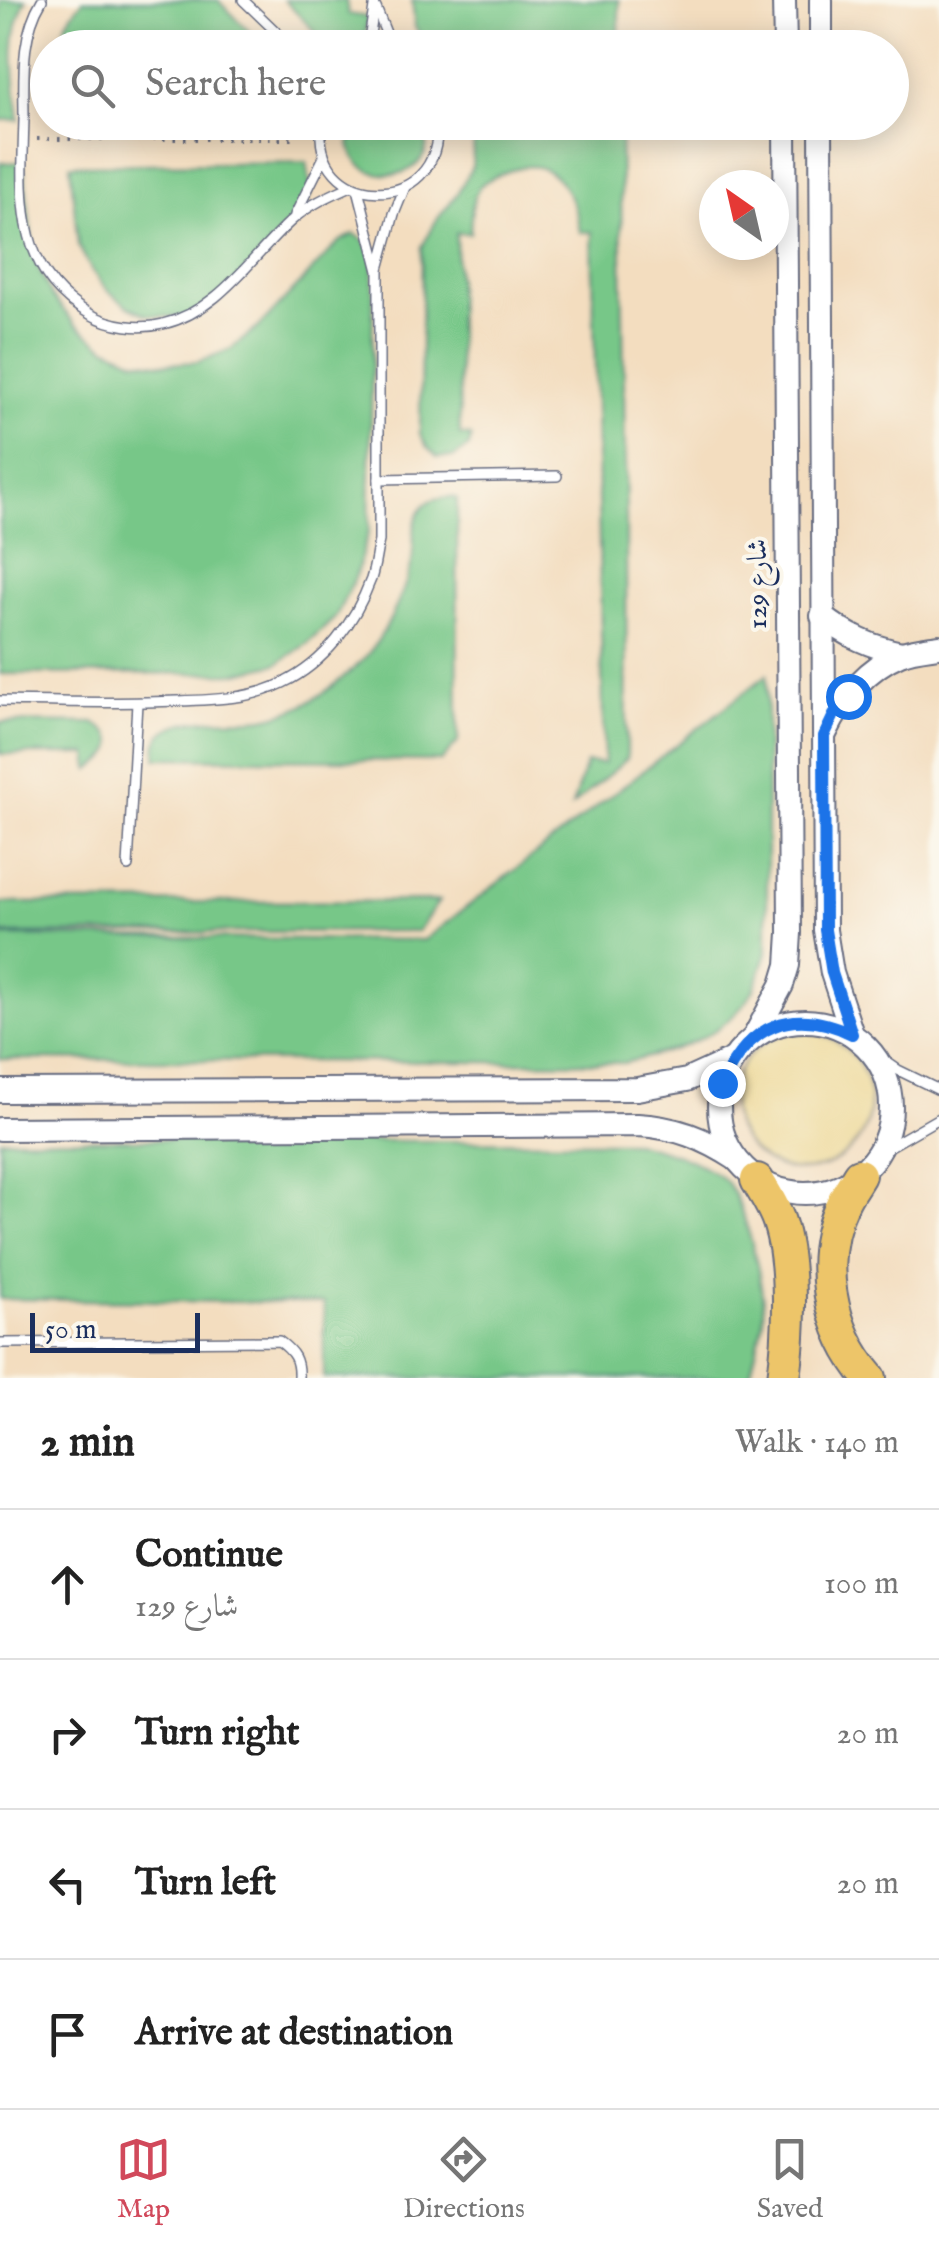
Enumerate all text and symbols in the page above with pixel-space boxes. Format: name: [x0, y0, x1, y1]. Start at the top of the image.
search box: [30, 30, 909, 140]
icon: search: [65, 58, 120, 113]
text: Search here: [145, 61, 326, 109]
north arrow: [699, 170, 789, 260]
street label: شارع 129: [741, 539, 780, 629]
route start: [826, 674, 872, 720]
route end: [700, 1061, 746, 1107]
scale bar: [30, 1308, 200, 1352]
text: 50 m: [45, 1313, 97, 1348]
text: 2 min: [40, 1417, 135, 1470]
text: Walk · 140 m: [735, 1423, 899, 1464]
text: Continue: [135, 1532, 283, 1580]
icon: ahead: [40, 1557, 95, 1612]
text: 100 m: [824, 1564, 899, 1605]
text: شارع 129: [135, 1587, 238, 1628]
icon: right: [40, 1707, 95, 1762]
text: Turn right: [135, 1710, 299, 1758]
text: 20 m: [837, 1714, 899, 1755]
icon: left: [40, 1857, 95, 1912]
text: Turn left: [135, 1860, 276, 1908]
text: 20 m: [837, 1864, 899, 1905]
icon: arrive: [40, 2007, 95, 2062]
text: Arrive at destination: [135, 2010, 453, 2058]
tab: Map: [116, 2132, 171, 2227]
tab: Directions: [403, 2132, 525, 2227]
tab: Saved: [757, 2132, 823, 2227]

